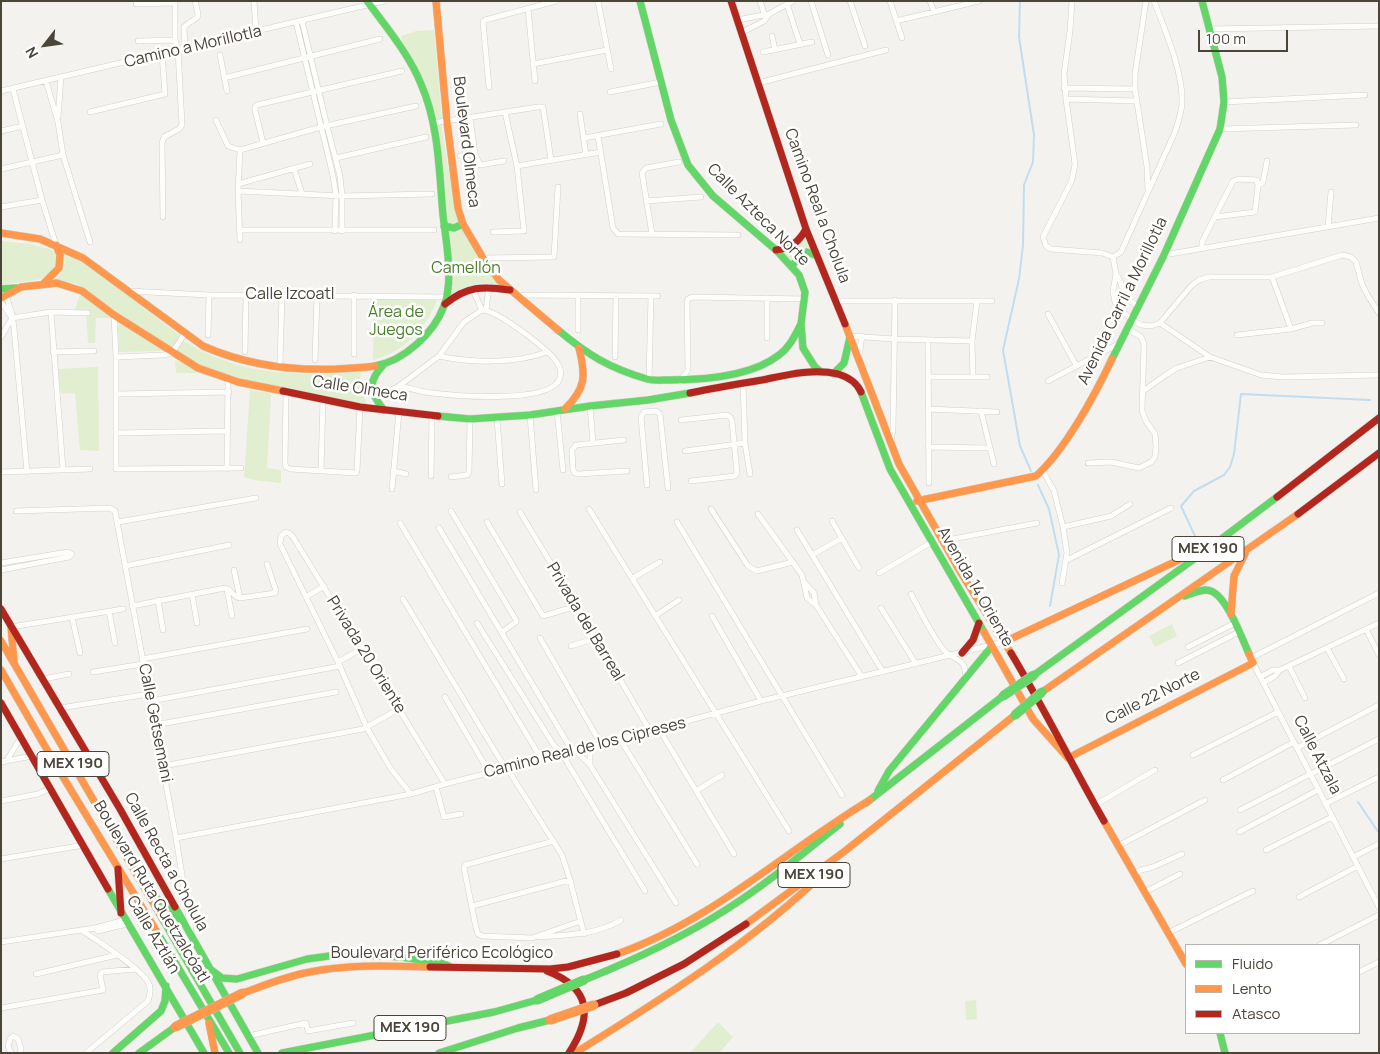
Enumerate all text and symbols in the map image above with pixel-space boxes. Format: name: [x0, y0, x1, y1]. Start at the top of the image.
north arrow: [20, 20, 70, 70]
scale bar: [1200, 20, 1290, 52]
street label: Camino a Morillotla: [123, 22, 263, 72]
text: 100 m: [1206, 28, 1246, 49]
text: N: [21, 44, 42, 62]
street label: Boulevard Olmeca: [448, 75, 484, 209]
street label: Camino Real a Cholula: [780, 126, 854, 286]
street label: Calle Azteca Norte: [703, 160, 813, 270]
street label: Avenida Carril a Morillotla: [1074, 214, 1172, 388]
park label: Camellón: [431, 259, 501, 279]
street label: Calle Izcoatl: [245, 285, 335, 305]
park label: Área de Juegos: [368, 303, 424, 341]
street label: Calle Olmeca: [311, 372, 409, 406]
street label: Avenida 14 Oriente: [933, 524, 1017, 650]
road number: MEX 190: [1172, 536, 1244, 562]
street label: Privada del Barreal: [542, 559, 628, 685]
street label: Privada 20 Oriente: [322, 593, 410, 717]
street label: Calle Getsemani: [134, 662, 176, 784]
street label: Calle 22 Norte: [1103, 665, 1203, 729]
street label: Calle Atzala: [1289, 712, 1345, 798]
street label: Camino Real de los Cipreses: [482, 714, 688, 782]
road number: MEX 190: [37, 752, 109, 776]
street label: Calle Recta a Cholula: [120, 789, 212, 935]
street label: Boulevard Ruta Quetzalcóatl: [89, 797, 213, 987]
road number: MEX 190: [778, 862, 850, 888]
street label: Calle Aztlán: [122, 893, 184, 977]
street label: Boulevard Periférico Ecológico: [331, 944, 553, 964]
legend: [1185, 944, 1360, 1034]
text: Fluido: [1232, 953, 1273, 974]
text: Lento: [1232, 978, 1272, 999]
text: Atasco: [1232, 1003, 1280, 1024]
road number: MEX 190: [374, 1016, 446, 1040]

